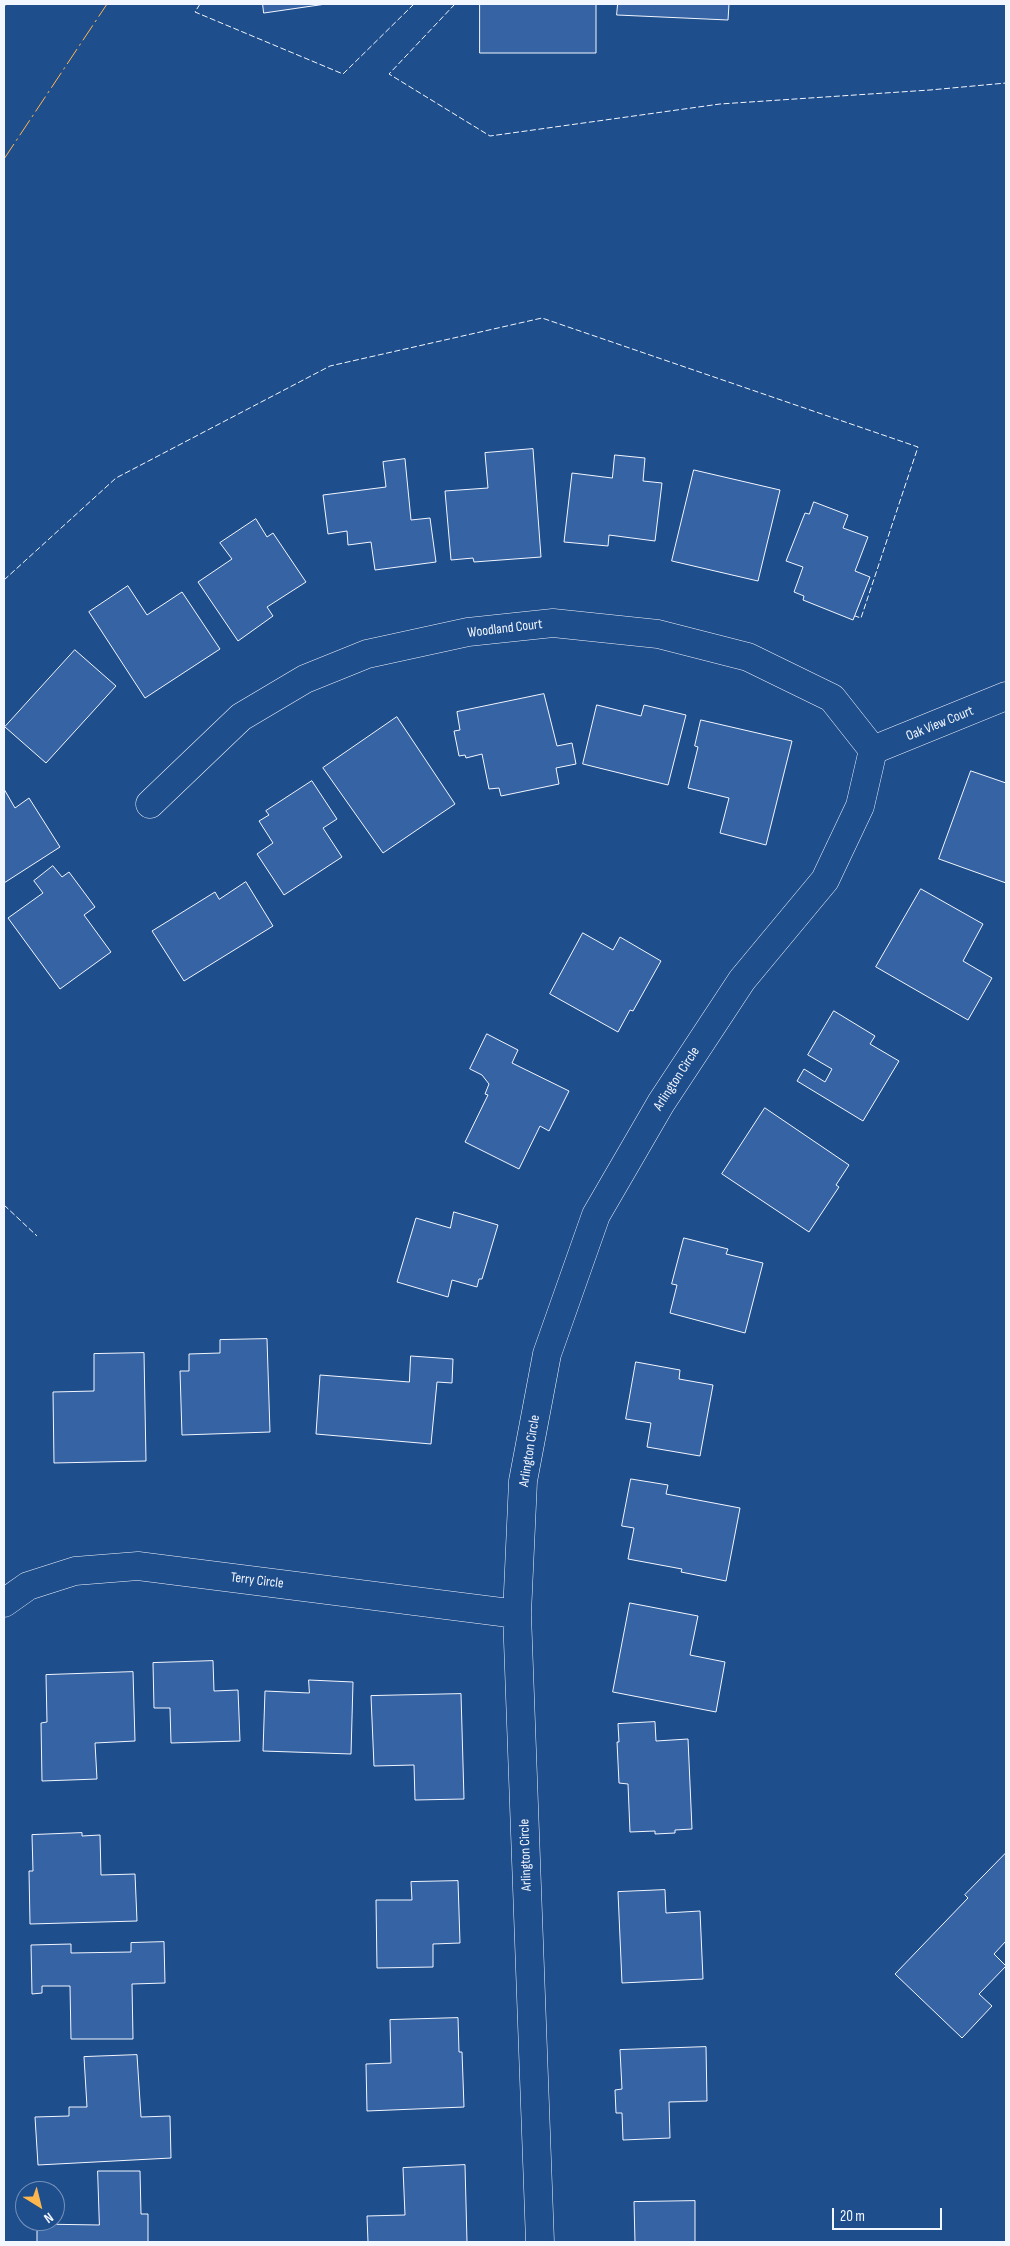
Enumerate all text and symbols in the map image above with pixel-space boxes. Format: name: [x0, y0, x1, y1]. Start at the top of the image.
street label: Woodland Court: [467, 616, 543, 642]
street label: Oak View Court: [904, 703, 976, 745]
street label: Arlington Circle: [650, 1044, 704, 1114]
street label: Arlington Circle: [516, 1414, 544, 1488]
street label: Terry Circle: [230, 1569, 284, 1593]
street label: Arlington Circle: [516, 1818, 536, 1892]
north arrow: [15, 2181, 65, 2231]
scale bar: [835, 2198, 945, 2230]
text: 20 m: [840, 2207, 865, 2226]
text: N: [41, 2209, 57, 2227]

